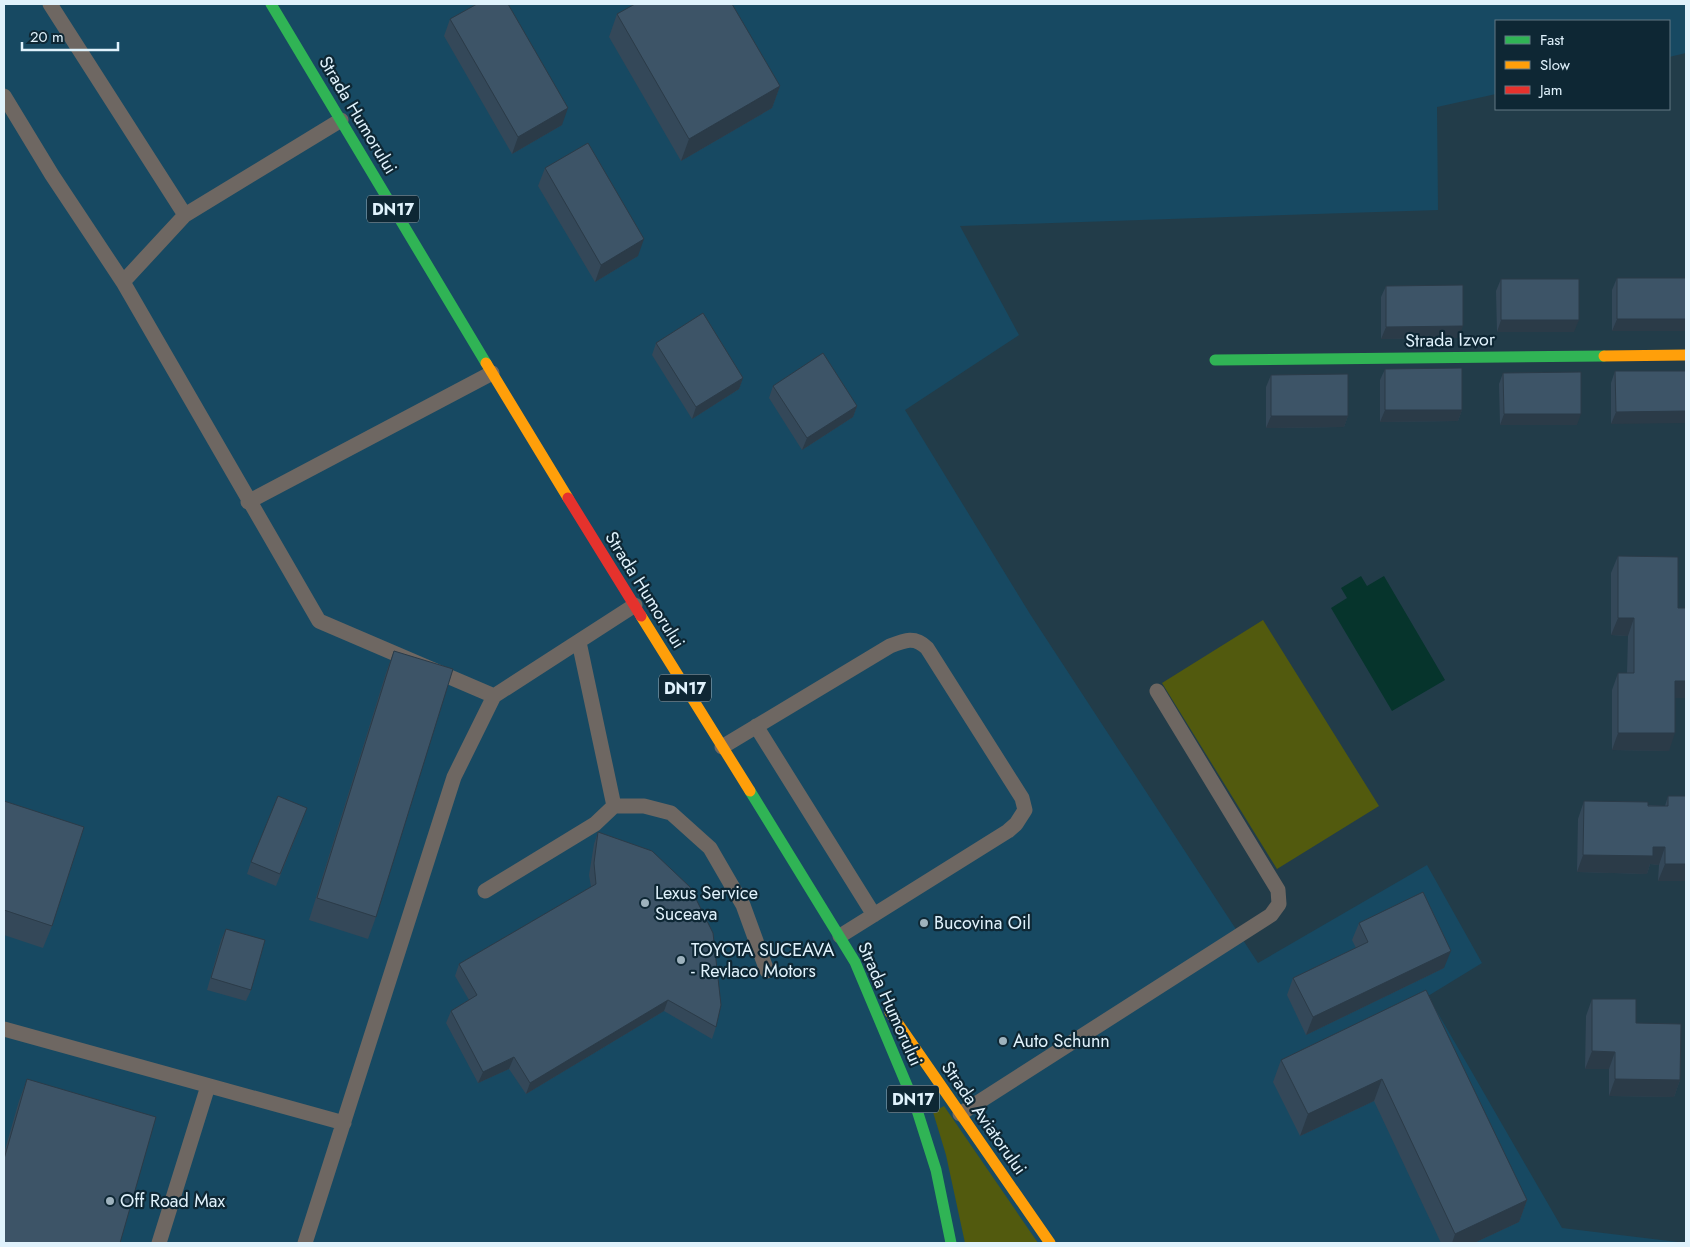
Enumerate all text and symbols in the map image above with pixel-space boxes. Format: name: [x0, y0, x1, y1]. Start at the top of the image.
scale bar: [22, 20, 119, 52]
legend: [1495, 20, 1670, 110]
text: 20 m: [30, 26, 64, 48]
text: Fast: [1540, 29, 1564, 51]
street label: Strada Humorului: [312, 51, 404, 179]
text: Slow: [1540, 54, 1571, 76]
text: Jam: [1538, 79, 1563, 101]
road number: DN17: [367, 195, 419, 222]
street label: Strada Izvor: [1405, 326, 1496, 354]
street label: Strada Humorului: [599, 527, 691, 653]
road number: DN17: [659, 674, 711, 701]
place label: Lexus Service Suceava: [655, 880, 758, 927]
marker: Lexus Service Suceava: [639, 897, 651, 909]
place label: Bucovina Oil: [934, 910, 1031, 936]
marker: Bucovina Oil: [918, 917, 930, 929]
place label: TOYOTA SUCEAVA - Revlaco Motors: [691, 937, 834, 984]
street label: Strada Humorului: [851, 938, 929, 1070]
marker: TOYOTA SUCEAVA - Revlaco Motors: [675, 954, 687, 966]
place label: Auto Schunn: [1013, 1028, 1110, 1054]
marker: Auto Schunn: [997, 1035, 1009, 1047]
street label: Strada Aviatorului: [935, 1056, 1033, 1180]
road number: DN17: [887, 1086, 939, 1112]
place label: Off Road Max: [120, 1188, 225, 1214]
marker: Off Road Max: [104, 1195, 116, 1207]

